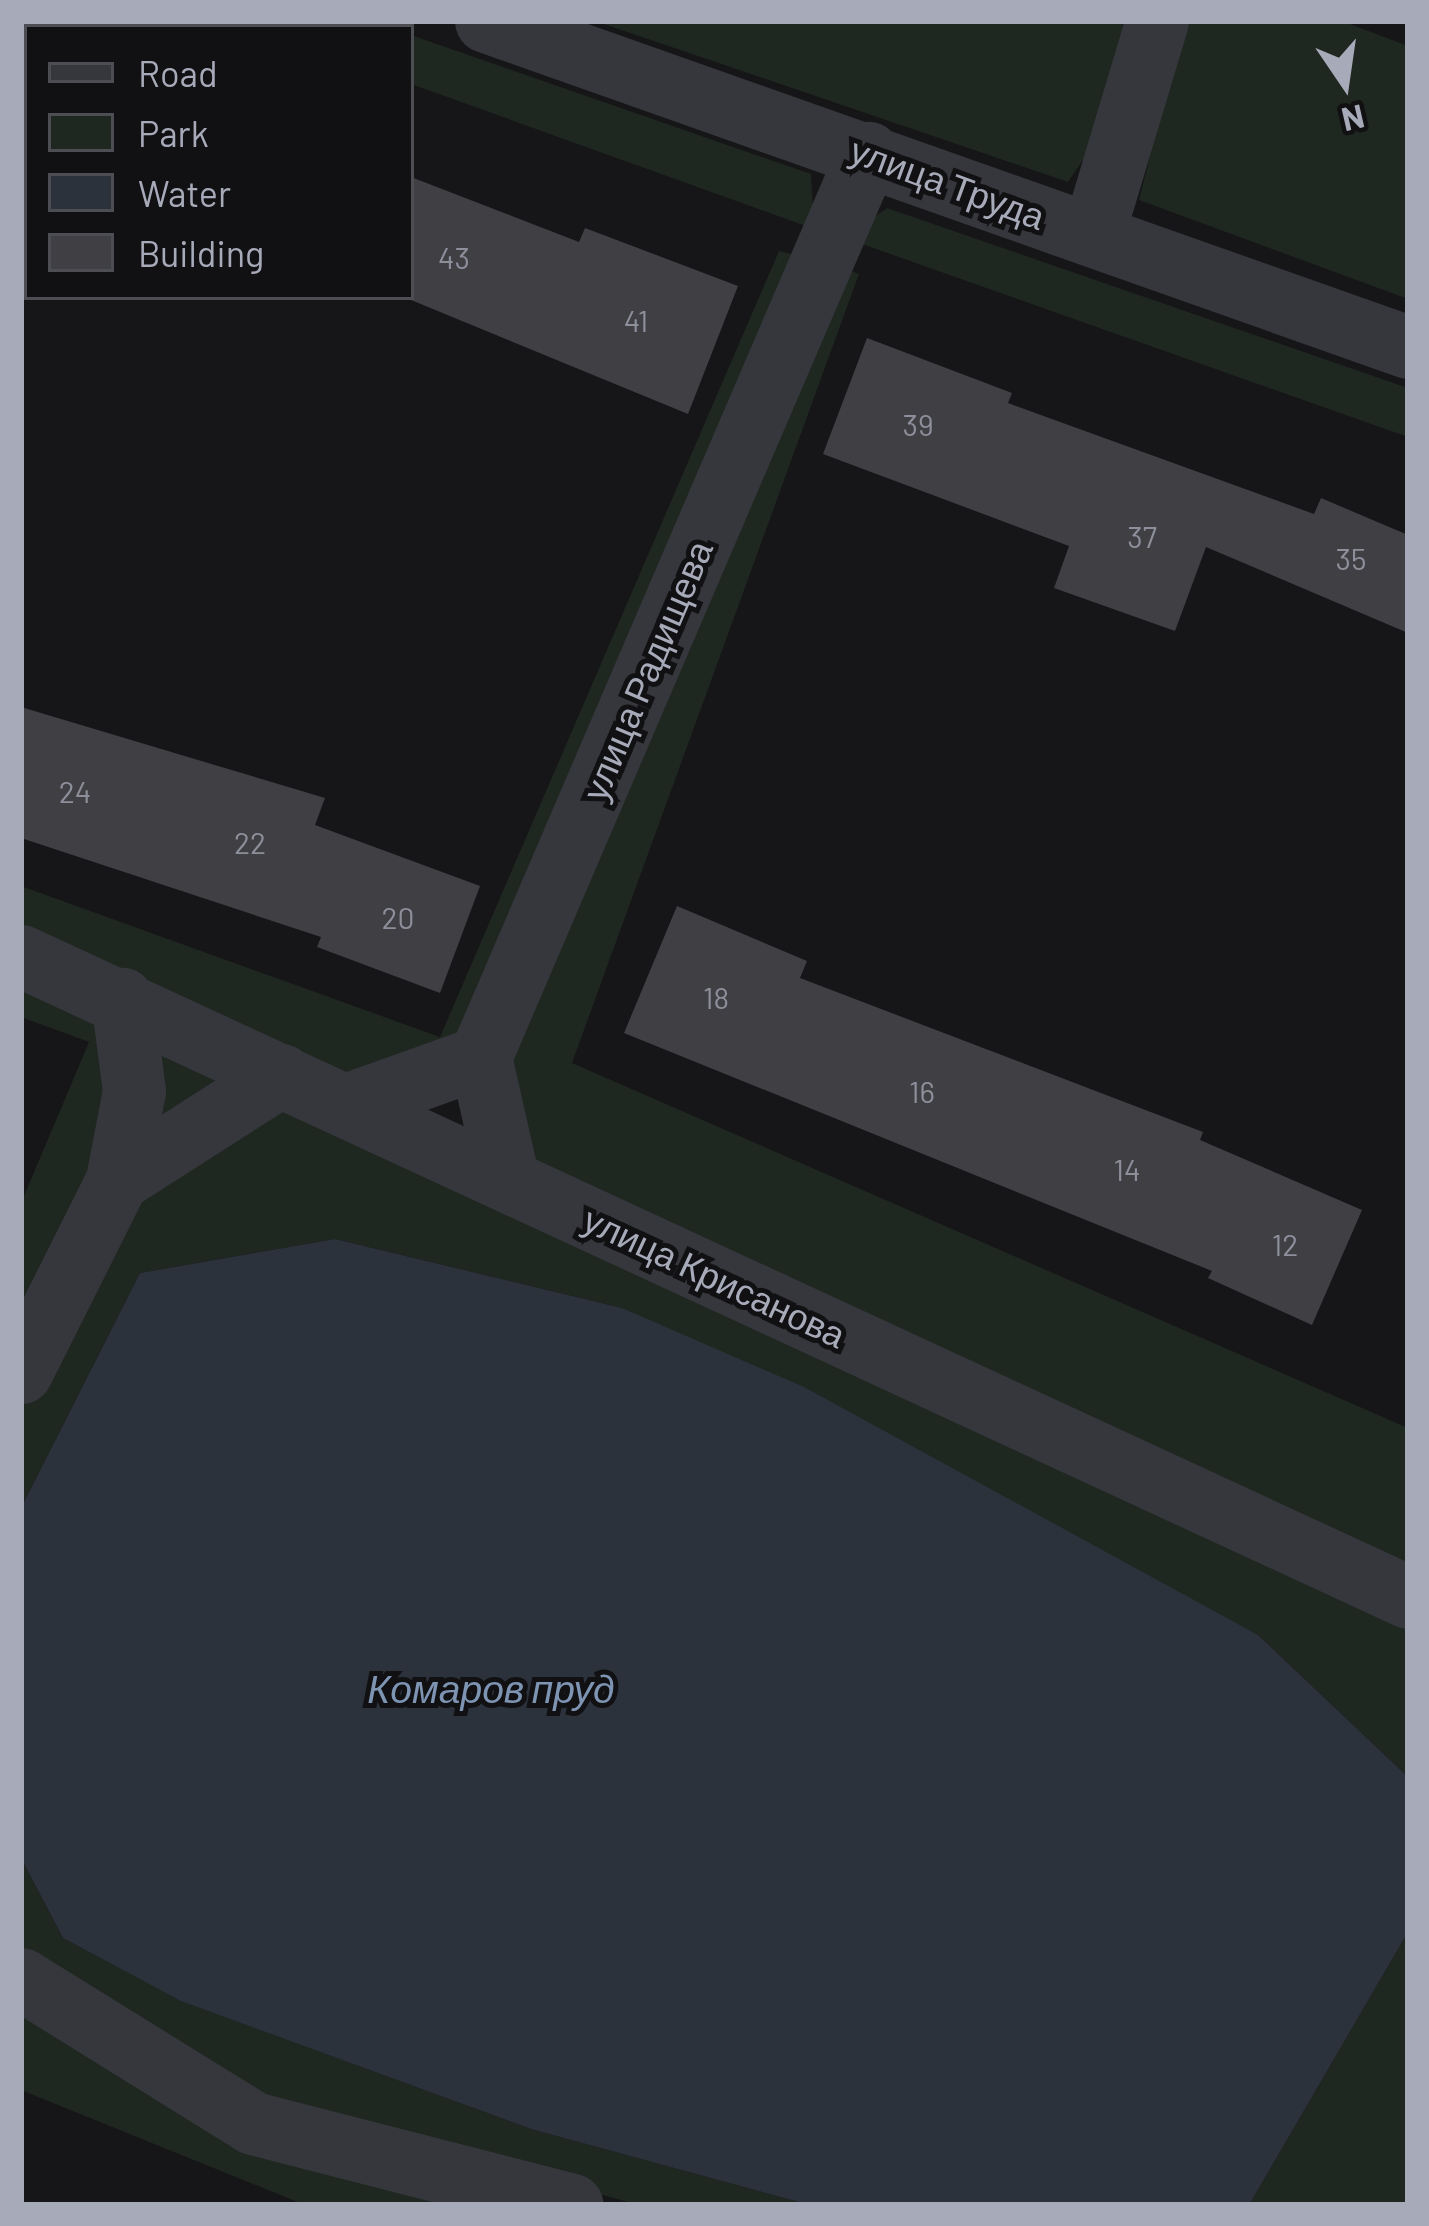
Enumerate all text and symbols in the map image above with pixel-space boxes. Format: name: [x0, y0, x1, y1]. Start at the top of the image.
legend: [24, 24, 414, 300]
north arrow: [1285, 24, 1405, 144]
text: Road: [138, 51, 218, 94]
text: N: [1338, 97, 1368, 141]
text: Park: [138, 111, 209, 154]
street label: улица Труда: [845, 127, 1051, 237]
text: Water: [138, 171, 231, 214]
text: Building: [138, 231, 264, 274]
house number: 43: [438, 239, 470, 275]
house number: 41: [624, 302, 648, 338]
house number: 39: [902, 406, 934, 442]
house number: 37: [1127, 518, 1157, 554]
street label: улица Радищева: [572, 534, 720, 806]
house number: 35: [1336, 540, 1366, 576]
house number: 24: [59, 773, 91, 809]
house number: 22: [234, 824, 266, 860]
house number: 20: [381, 899, 415, 935]
house number: 18: [703, 979, 729, 1015]
house number: 16: [909, 1073, 935, 1109]
house number: 14: [1113, 1151, 1141, 1187]
street label: улица Крисанова: [577, 1196, 853, 1356]
house number: 12: [1272, 1226, 1298, 1262]
water label: Комаров пруд: [367, 1665, 615, 1711]

